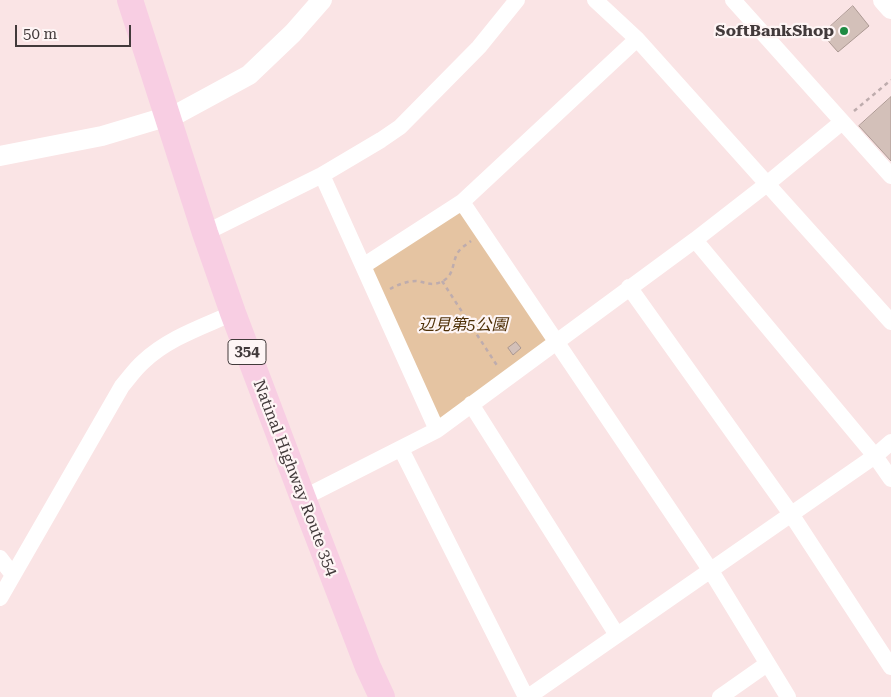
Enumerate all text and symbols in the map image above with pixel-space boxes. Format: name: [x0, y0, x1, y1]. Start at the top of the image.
scale bar: [18, 15, 134, 47]
place label: SoftBankShop: [715, 21, 834, 41]
text: 50 m: [23, 25, 57, 43]
marker: SoftBankShop: [838, 25, 850, 37]
park label: 辺見第5公園: [419, 315, 507, 335]
road number: 354: [228, 340, 266, 364]
street label: Natinal Highway Route 354: [249, 377, 341, 579]

